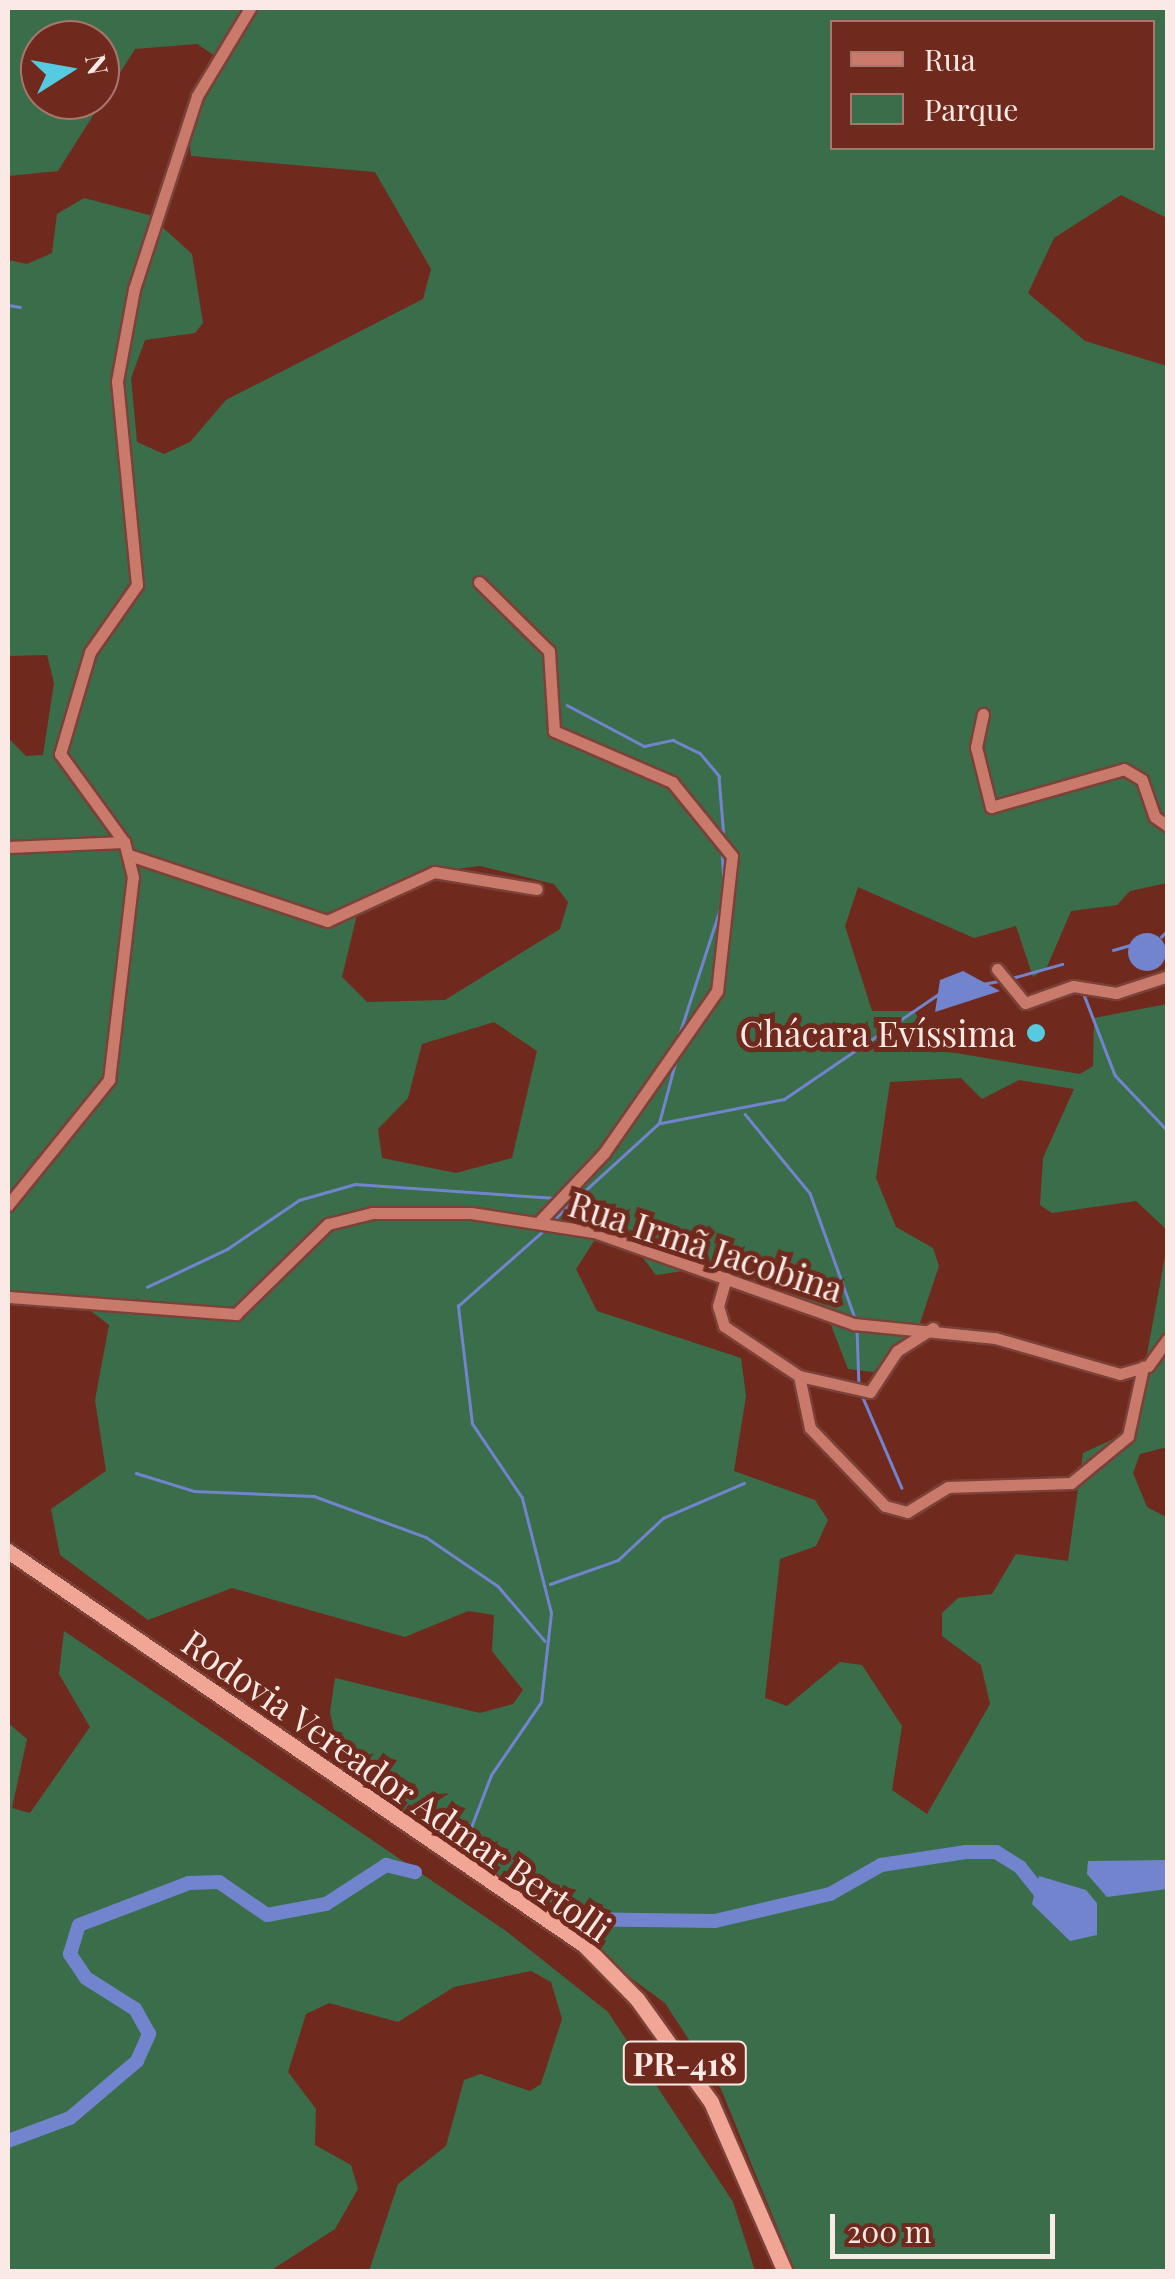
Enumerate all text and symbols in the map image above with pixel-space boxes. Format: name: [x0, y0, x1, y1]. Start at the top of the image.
north arrow: [20, 20, 120, 120]
legend: [830, 20, 1155, 150]
text: Rua: [924, 39, 976, 79]
text: N: [78, 51, 118, 78]
text: Parque: [924, 89, 1019, 129]
place label: Chácara Evíssima: [739, 1012, 1016, 1054]
marker: Chácara Evíssima: [1025, 1022, 1047, 1044]
street label: Rua Irmã Jacobina: [563, 1182, 849, 1310]
street label: Rodovia Vereador Admar Bertolli: [173, 1619, 621, 1951]
road number: PR-418: [622, 2036, 748, 2090]
scale bar: [835, 2194, 1060, 2256]
text: 200 m: [847, 2211, 931, 2251]

